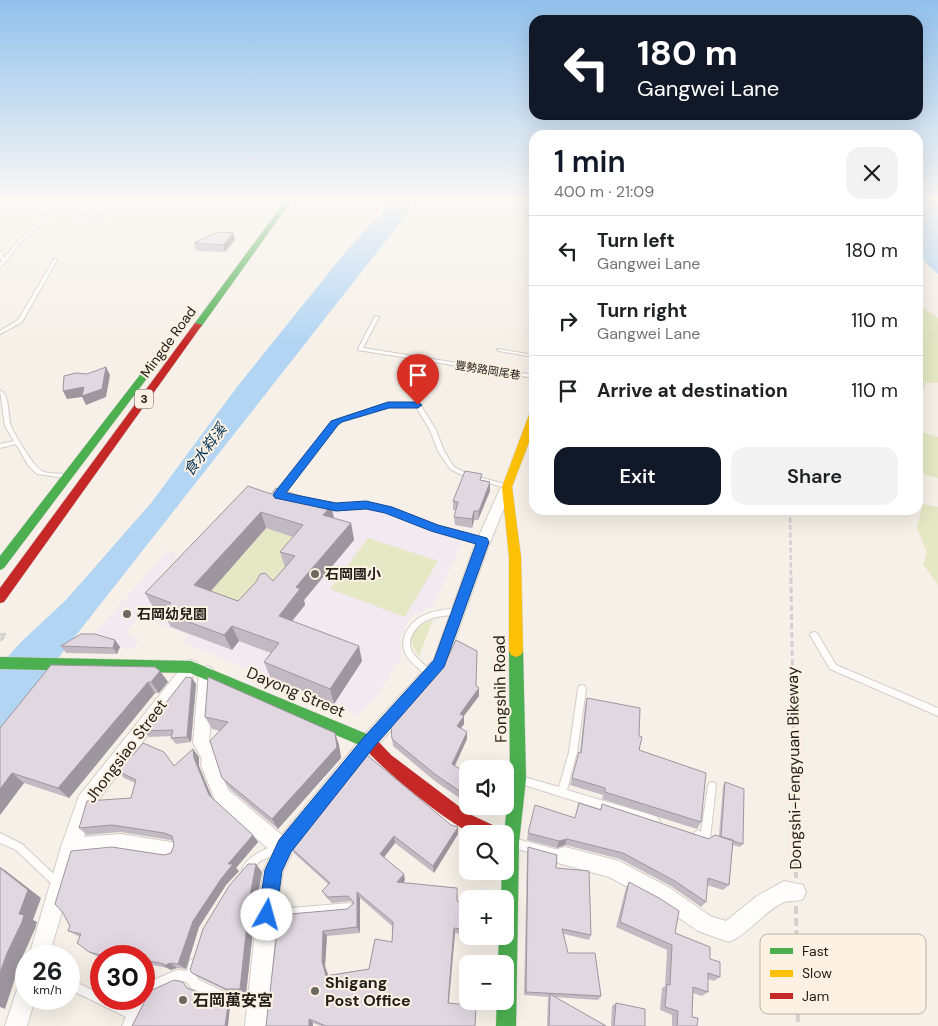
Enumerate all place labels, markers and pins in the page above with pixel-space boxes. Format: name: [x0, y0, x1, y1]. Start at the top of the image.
pin: [397, 354, 439, 405]
place label: 石岡國小: [325, 565, 381, 583]
marker: 石岡國小: [309, 568, 321, 580]
place label: 石岡幼兒園: [137, 605, 207, 623]
marker: 石岡幼兒園: [121, 608, 133, 620]
place label: Shigang Post Office: [325, 972, 411, 1011]
marker: Shigang Post Office: [309, 985, 321, 997]
place label: 石岡萬安宮: [193, 990, 273, 1011]
marker: 石岡萬安宮: [177, 994, 189, 1006]

